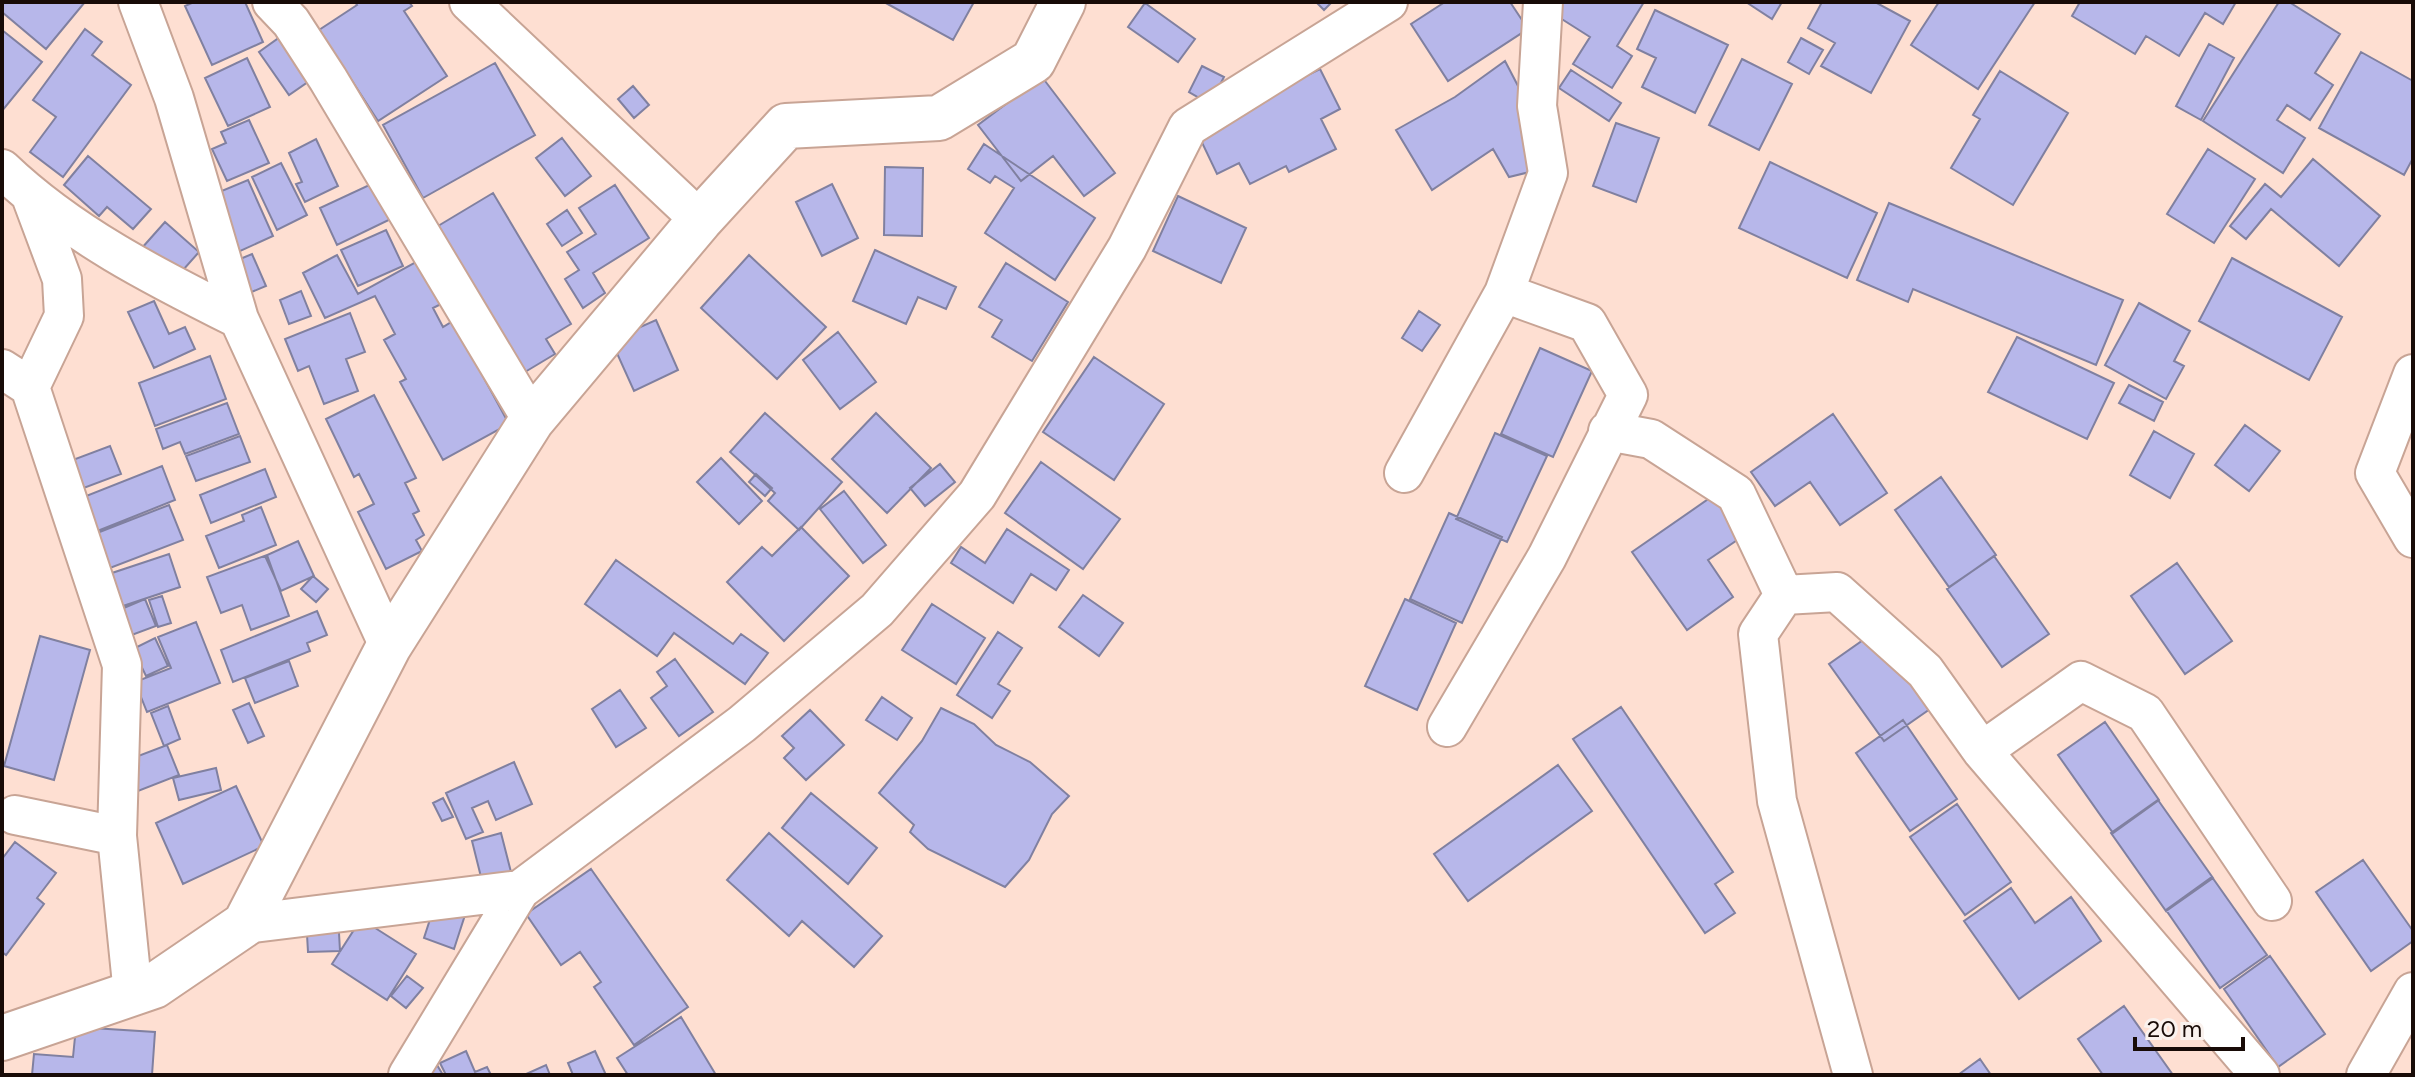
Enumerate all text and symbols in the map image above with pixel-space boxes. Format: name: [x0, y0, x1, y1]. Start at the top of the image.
scale bar: [2135, 1001, 2243, 1051]
text: 20 m: [2147, 1014, 2202, 1043]

